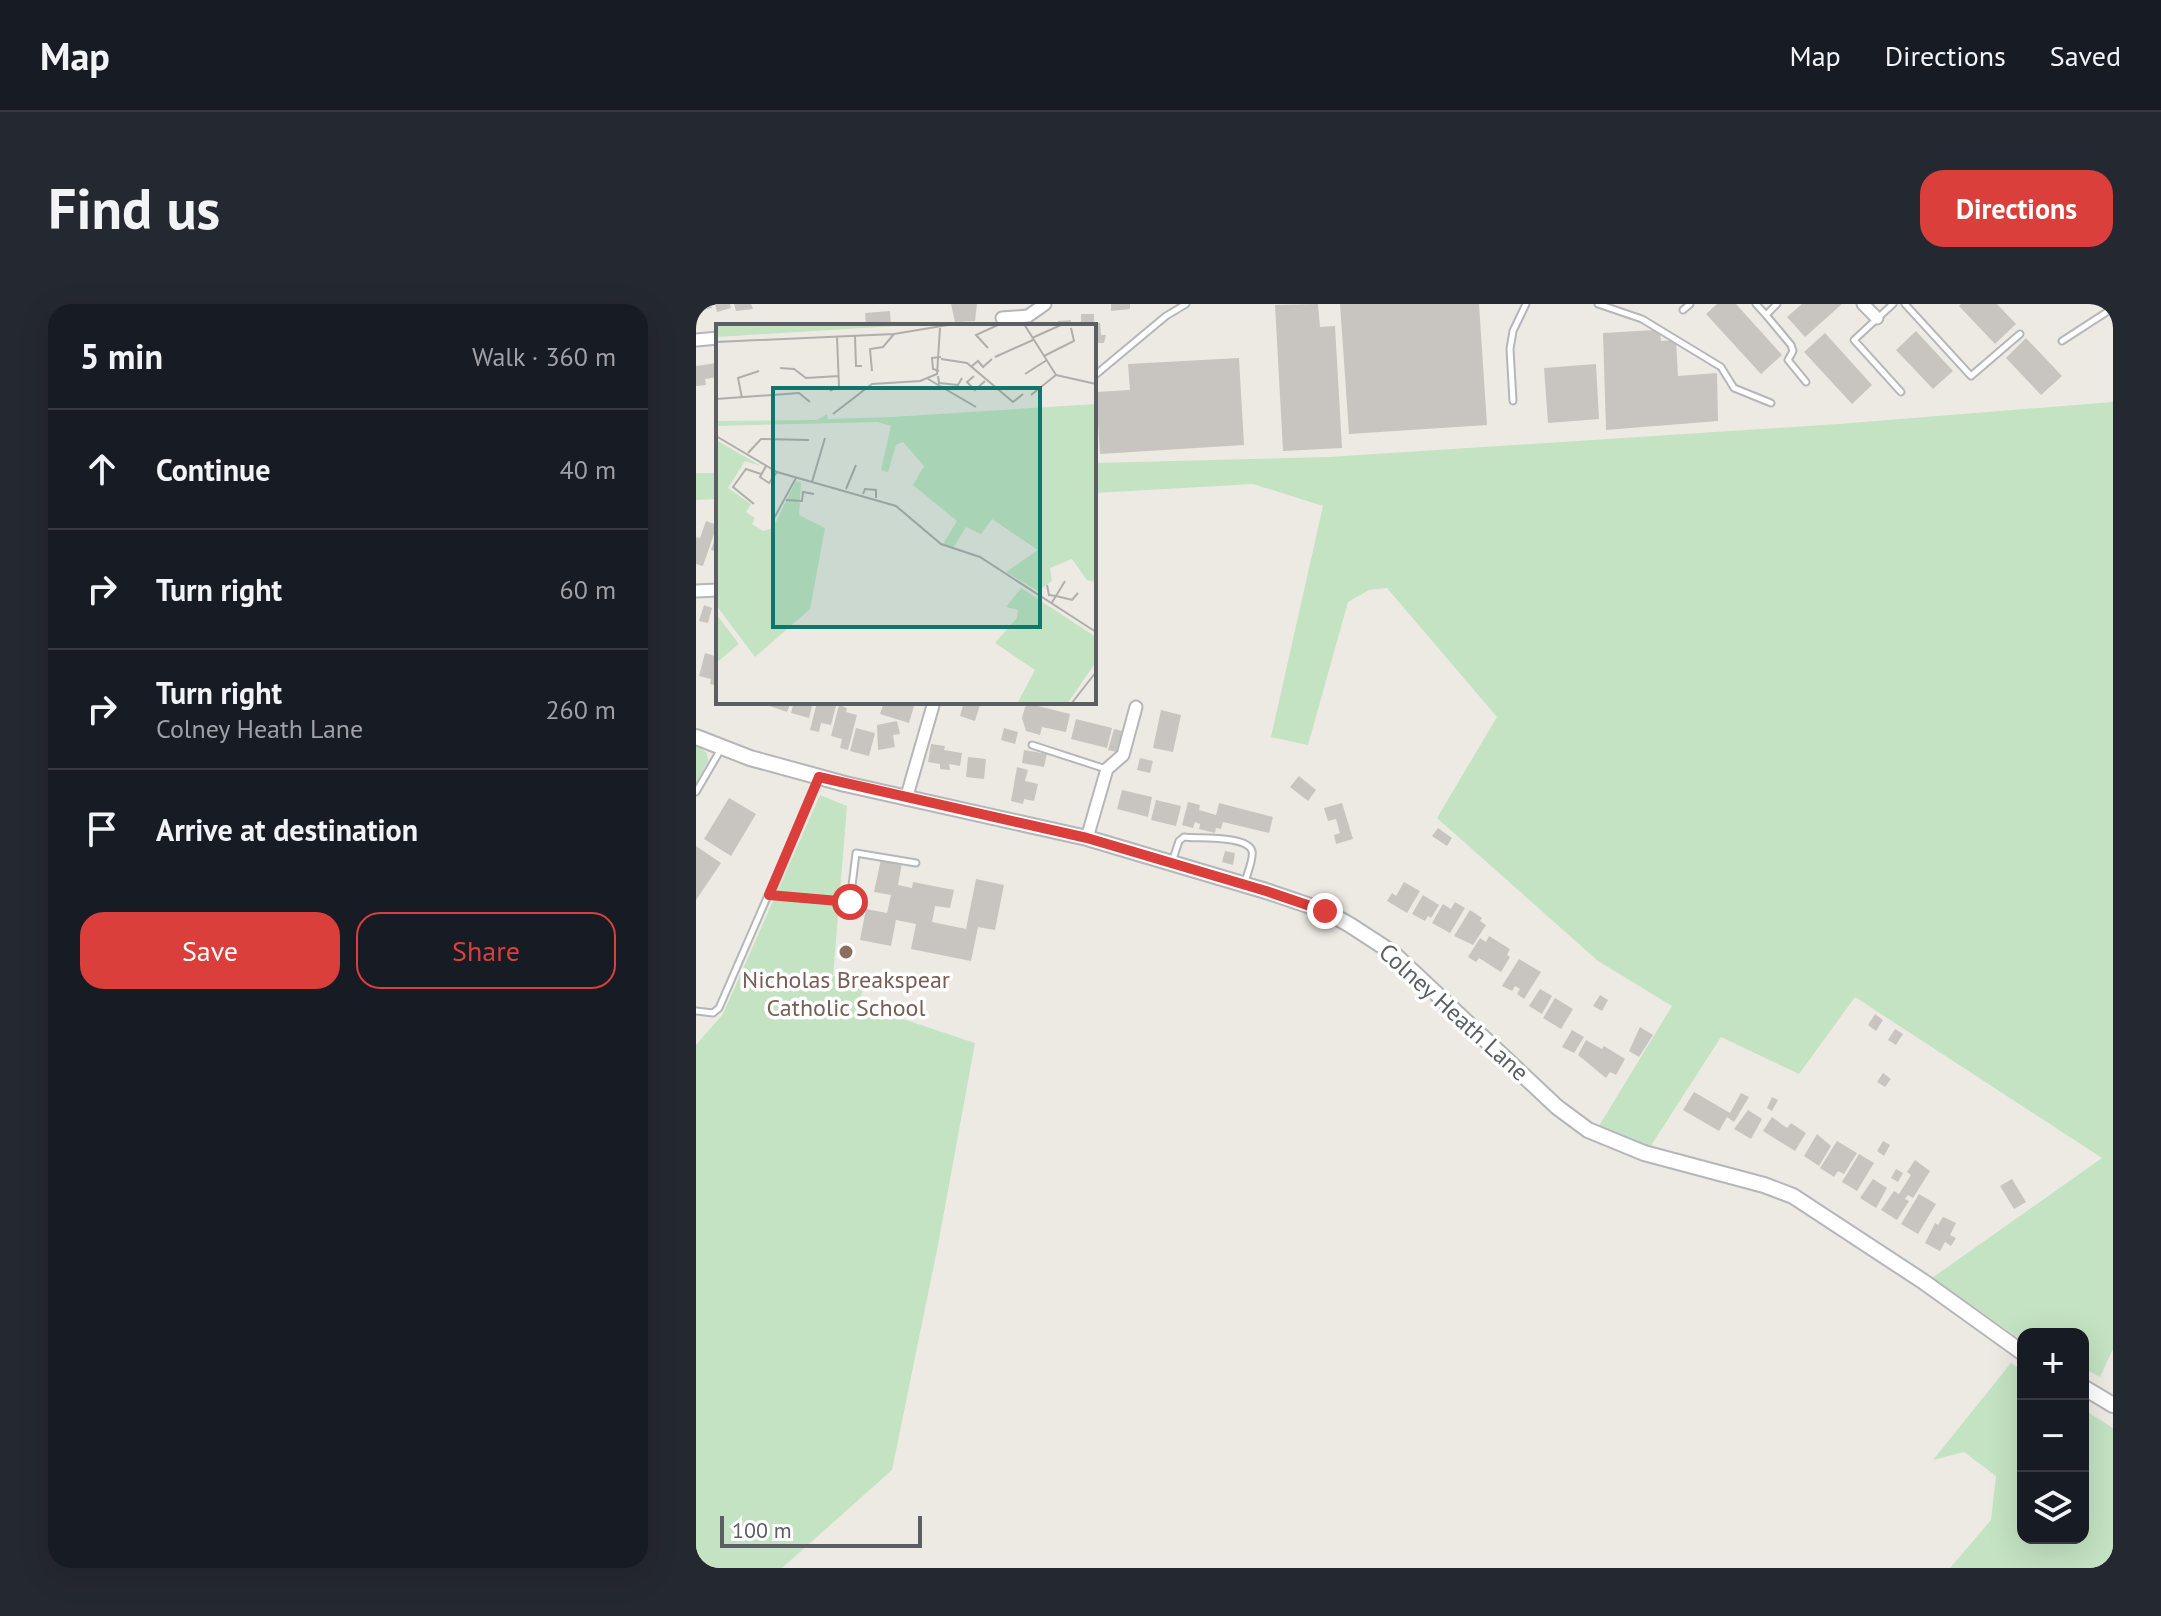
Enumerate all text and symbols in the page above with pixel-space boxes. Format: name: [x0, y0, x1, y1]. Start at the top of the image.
text: Map: [40, 31, 110, 80]
text: Map: [1790, 37, 1841, 74]
text: Directions: [1885, 37, 2006, 74]
text: Saved: [2050, 37, 2121, 74]
button: Directions: [1920, 170, 2113, 247]
text: Find us: [48, 172, 220, 244]
inset map: [716, 324, 1096, 704]
text: 5 min: [80, 334, 163, 378]
text: Walk · 360 m: [472, 340, 616, 373]
icon: ahead: [80, 447, 124, 491]
text: Continue: [156, 450, 270, 489]
text: 40 m: [560, 453, 616, 486]
icon: right: [80, 567, 124, 611]
text: Turn right: [156, 570, 282, 609]
text: 60 m: [560, 573, 616, 606]
text: Turn right: [156, 673, 282, 712]
icon: right: [80, 687, 124, 731]
text: 260 m: [545, 693, 616, 726]
text: Colney Heath Lane: [156, 712, 363, 745]
icon: arrive: [80, 807, 124, 851]
text: Arrive at destination: [156, 810, 418, 849]
route start: [832, 884, 868, 920]
route end: [1307, 893, 1343, 929]
button: Save: [80, 912, 340, 989]
button: Share: [356, 912, 616, 989]
street label: Colney Heath Lane: [1373, 936, 1535, 1088]
marker: Nicholas Breakspear Catholic School: [837, 943, 855, 961]
place label: Nicholas Breakspear Catholic School: [742, 964, 950, 1023]
map controls: [2017, 1328, 2089, 1544]
button: +: [2017, 1328, 2089, 1400]
button: −: [2017, 1400, 2089, 1472]
button: layers: [2017, 1472, 2089, 1544]
scale bar: [720, 1512, 922, 1548]
text: 100 m: [732, 1516, 792, 1544]

